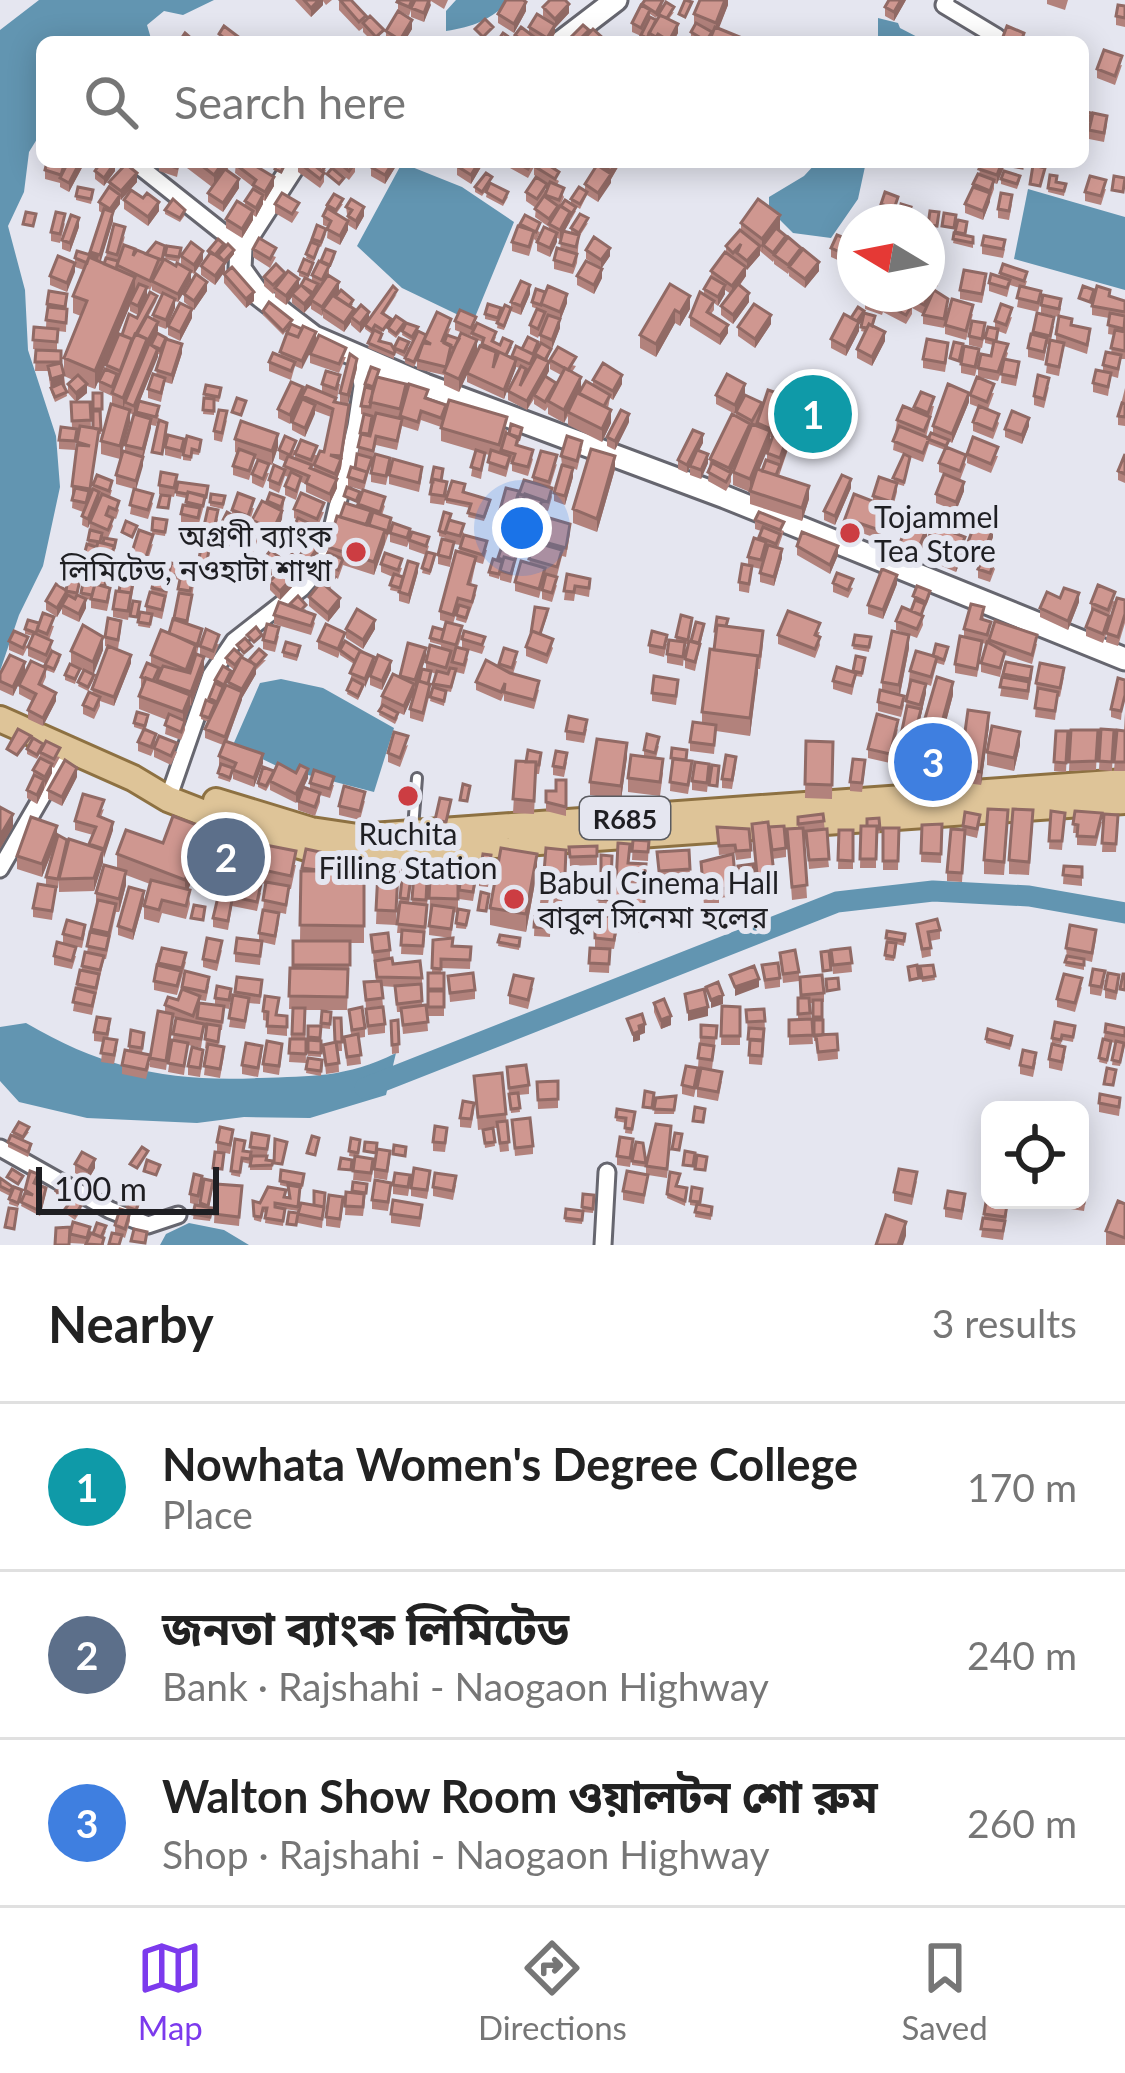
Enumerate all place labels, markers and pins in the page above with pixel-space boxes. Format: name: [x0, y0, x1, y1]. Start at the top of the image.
pin: 1: [774, 369, 852, 459]
place label: Tojammel Tea Store: [874, 498, 999, 568]
place label: অগ্রণী ব্যাংক লিমিটেড, নওহাটা শাখা: [59, 517, 333, 587]
marker: Tojammel Tea Store: [837, 520, 863, 546]
marker: অগ্রণী ব্যাংক লিমিটেড, নওহাটা শাখা: [343, 539, 369, 565]
pin: 3: [894, 717, 972, 807]
marker: Ruchita Filling Station: [395, 783, 421, 809]
pin: 2: [187, 812, 265, 902]
place label: Ruchita Filling Station: [319, 815, 497, 885]
place label: Babul Cinema Hall বাবুল সিনেমা হলের: [537, 864, 779, 935]
marker: Babul Cinema Hall বাবুল সিনেমা হলের: [501, 886, 527, 912]

